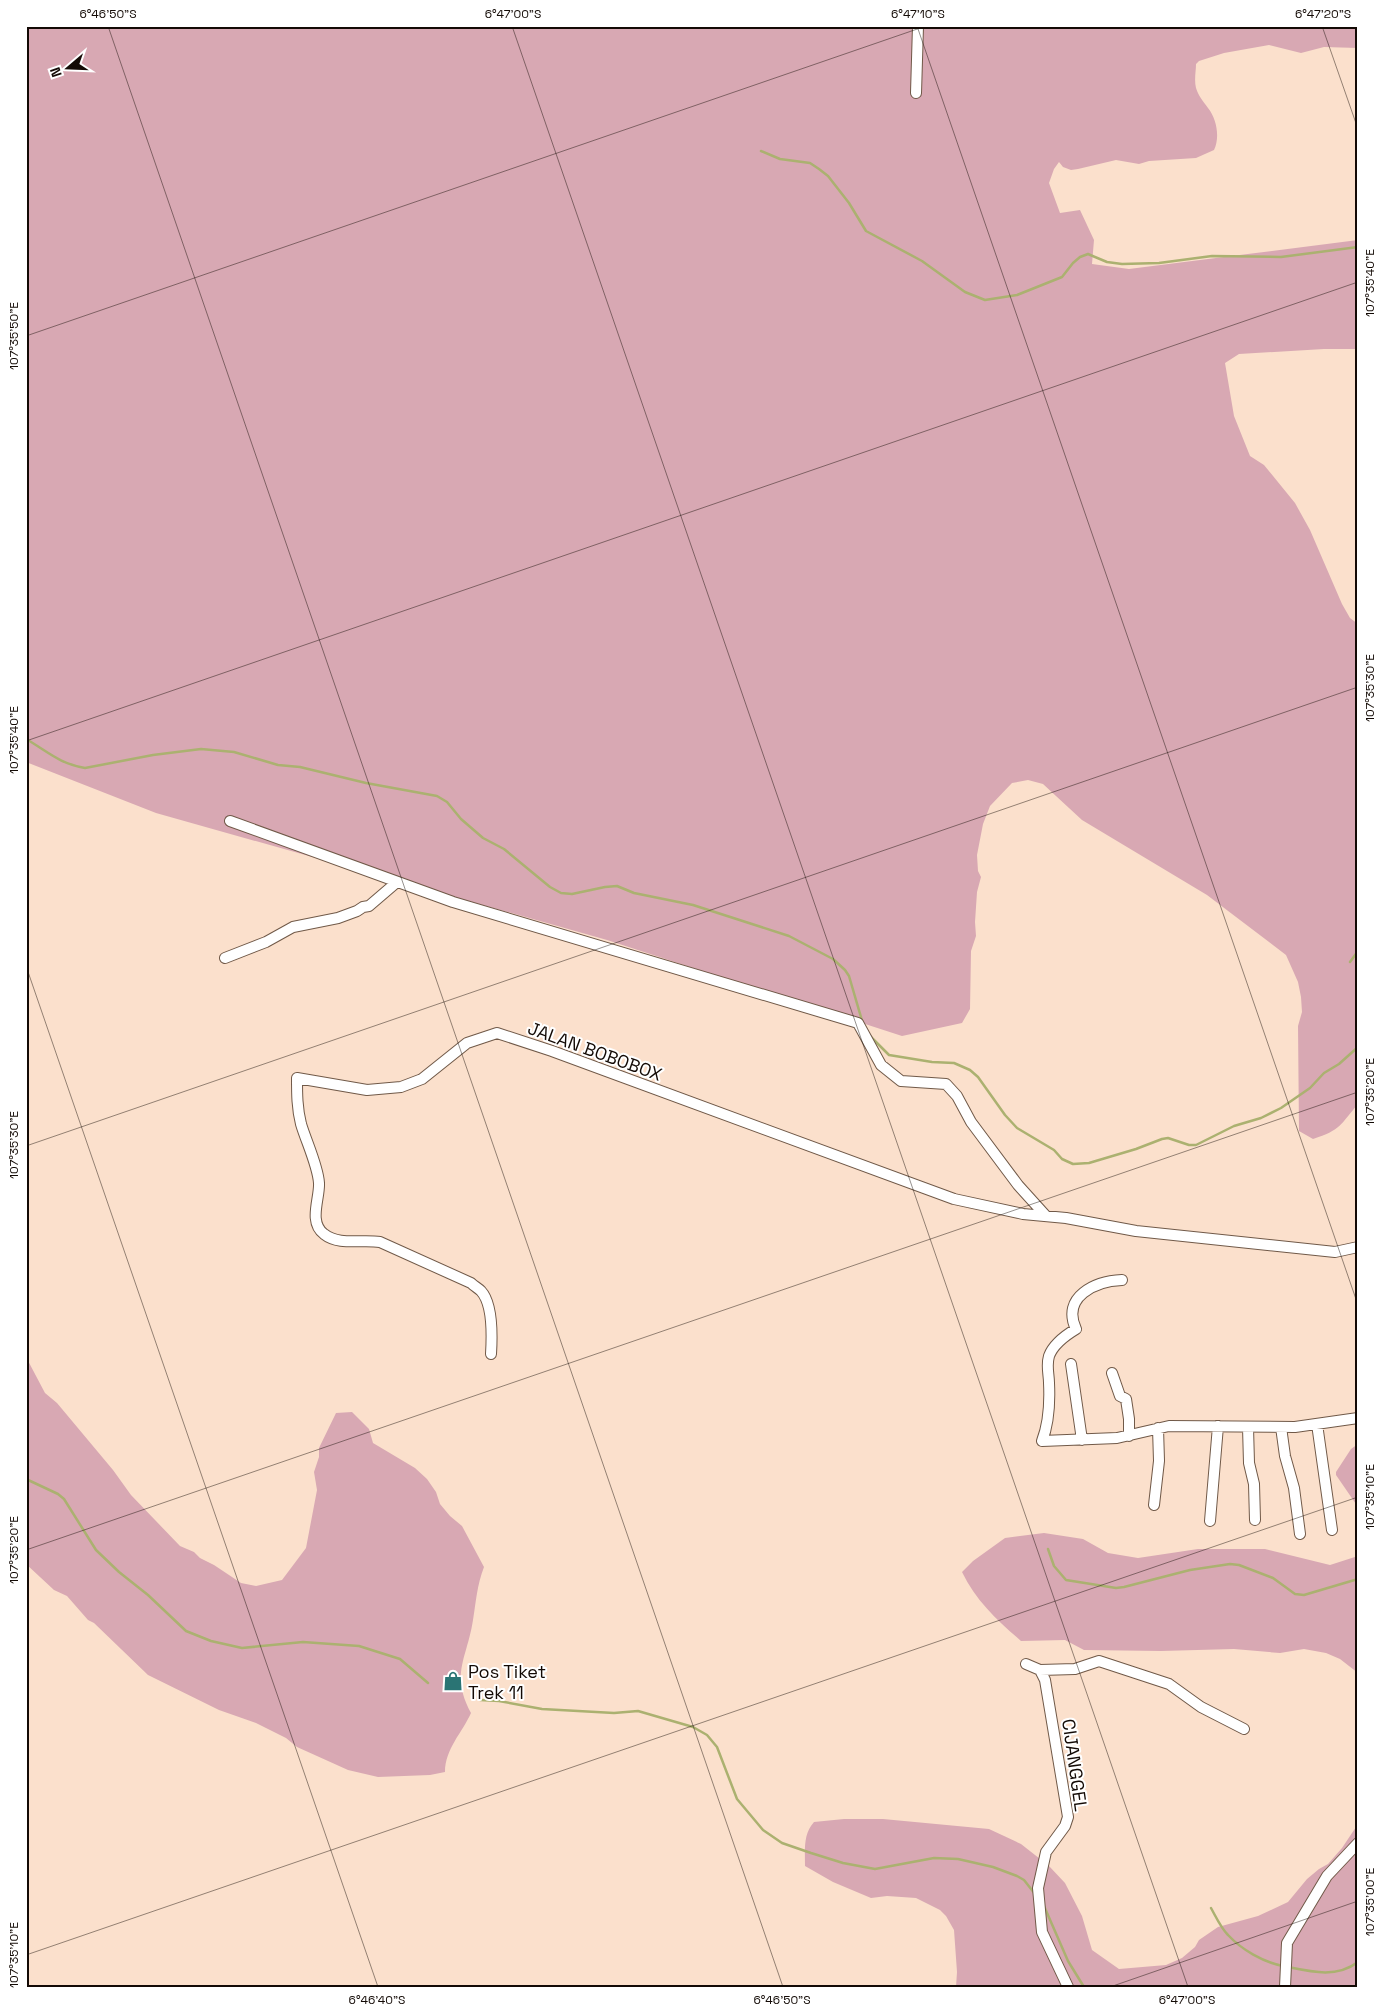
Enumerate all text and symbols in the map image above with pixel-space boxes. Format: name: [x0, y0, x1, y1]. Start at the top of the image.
text: 6°46'50"S: [79, 6, 137, 22]
text: 6°47'00"S: [485, 6, 541, 22]
text: 6°47'10"S: [891, 6, 945, 22]
text: 6°47'20"S: [1295, 6, 1351, 22]
north arrow: [42, 42, 92, 92]
text: N: [46, 65, 66, 80]
text: 107°35'40"E: [1362, 249, 1378, 317]
text: 107°35'50"E: [6, 302, 22, 370]
text: 107°35'30"E: [1362, 654, 1378, 722]
text: 107°35'40"E: [6, 706, 22, 774]
street label: JALAN BOBOBOX: [525, 1016, 665, 1086]
text: 107°35'20"E: [1362, 1058, 1378, 1126]
text: 107°35'30"E: [6, 1111, 22, 1179]
text: 107°35'10"E: [1362, 1464, 1378, 1530]
text: 107°35'20"E: [6, 1516, 22, 1584]
place label: Pos Tiket Trek 11: [468, 1660, 546, 1704]
shop icon: Pos Tiket Trek 11: [442, 1670, 464, 1692]
street label: CIJANGGEL: [1057, 1717, 1093, 1813]
text: 107°35'00"E: [1362, 1867, 1378, 1936]
text: 107°35'10"E: [6, 1922, 22, 1988]
text: 6°46'40"S: [349, 1992, 405, 2008]
text: 6°46'50"S: [753, 1992, 811, 2008]
text: 6°47'00"S: [1159, 1992, 1215, 2008]

